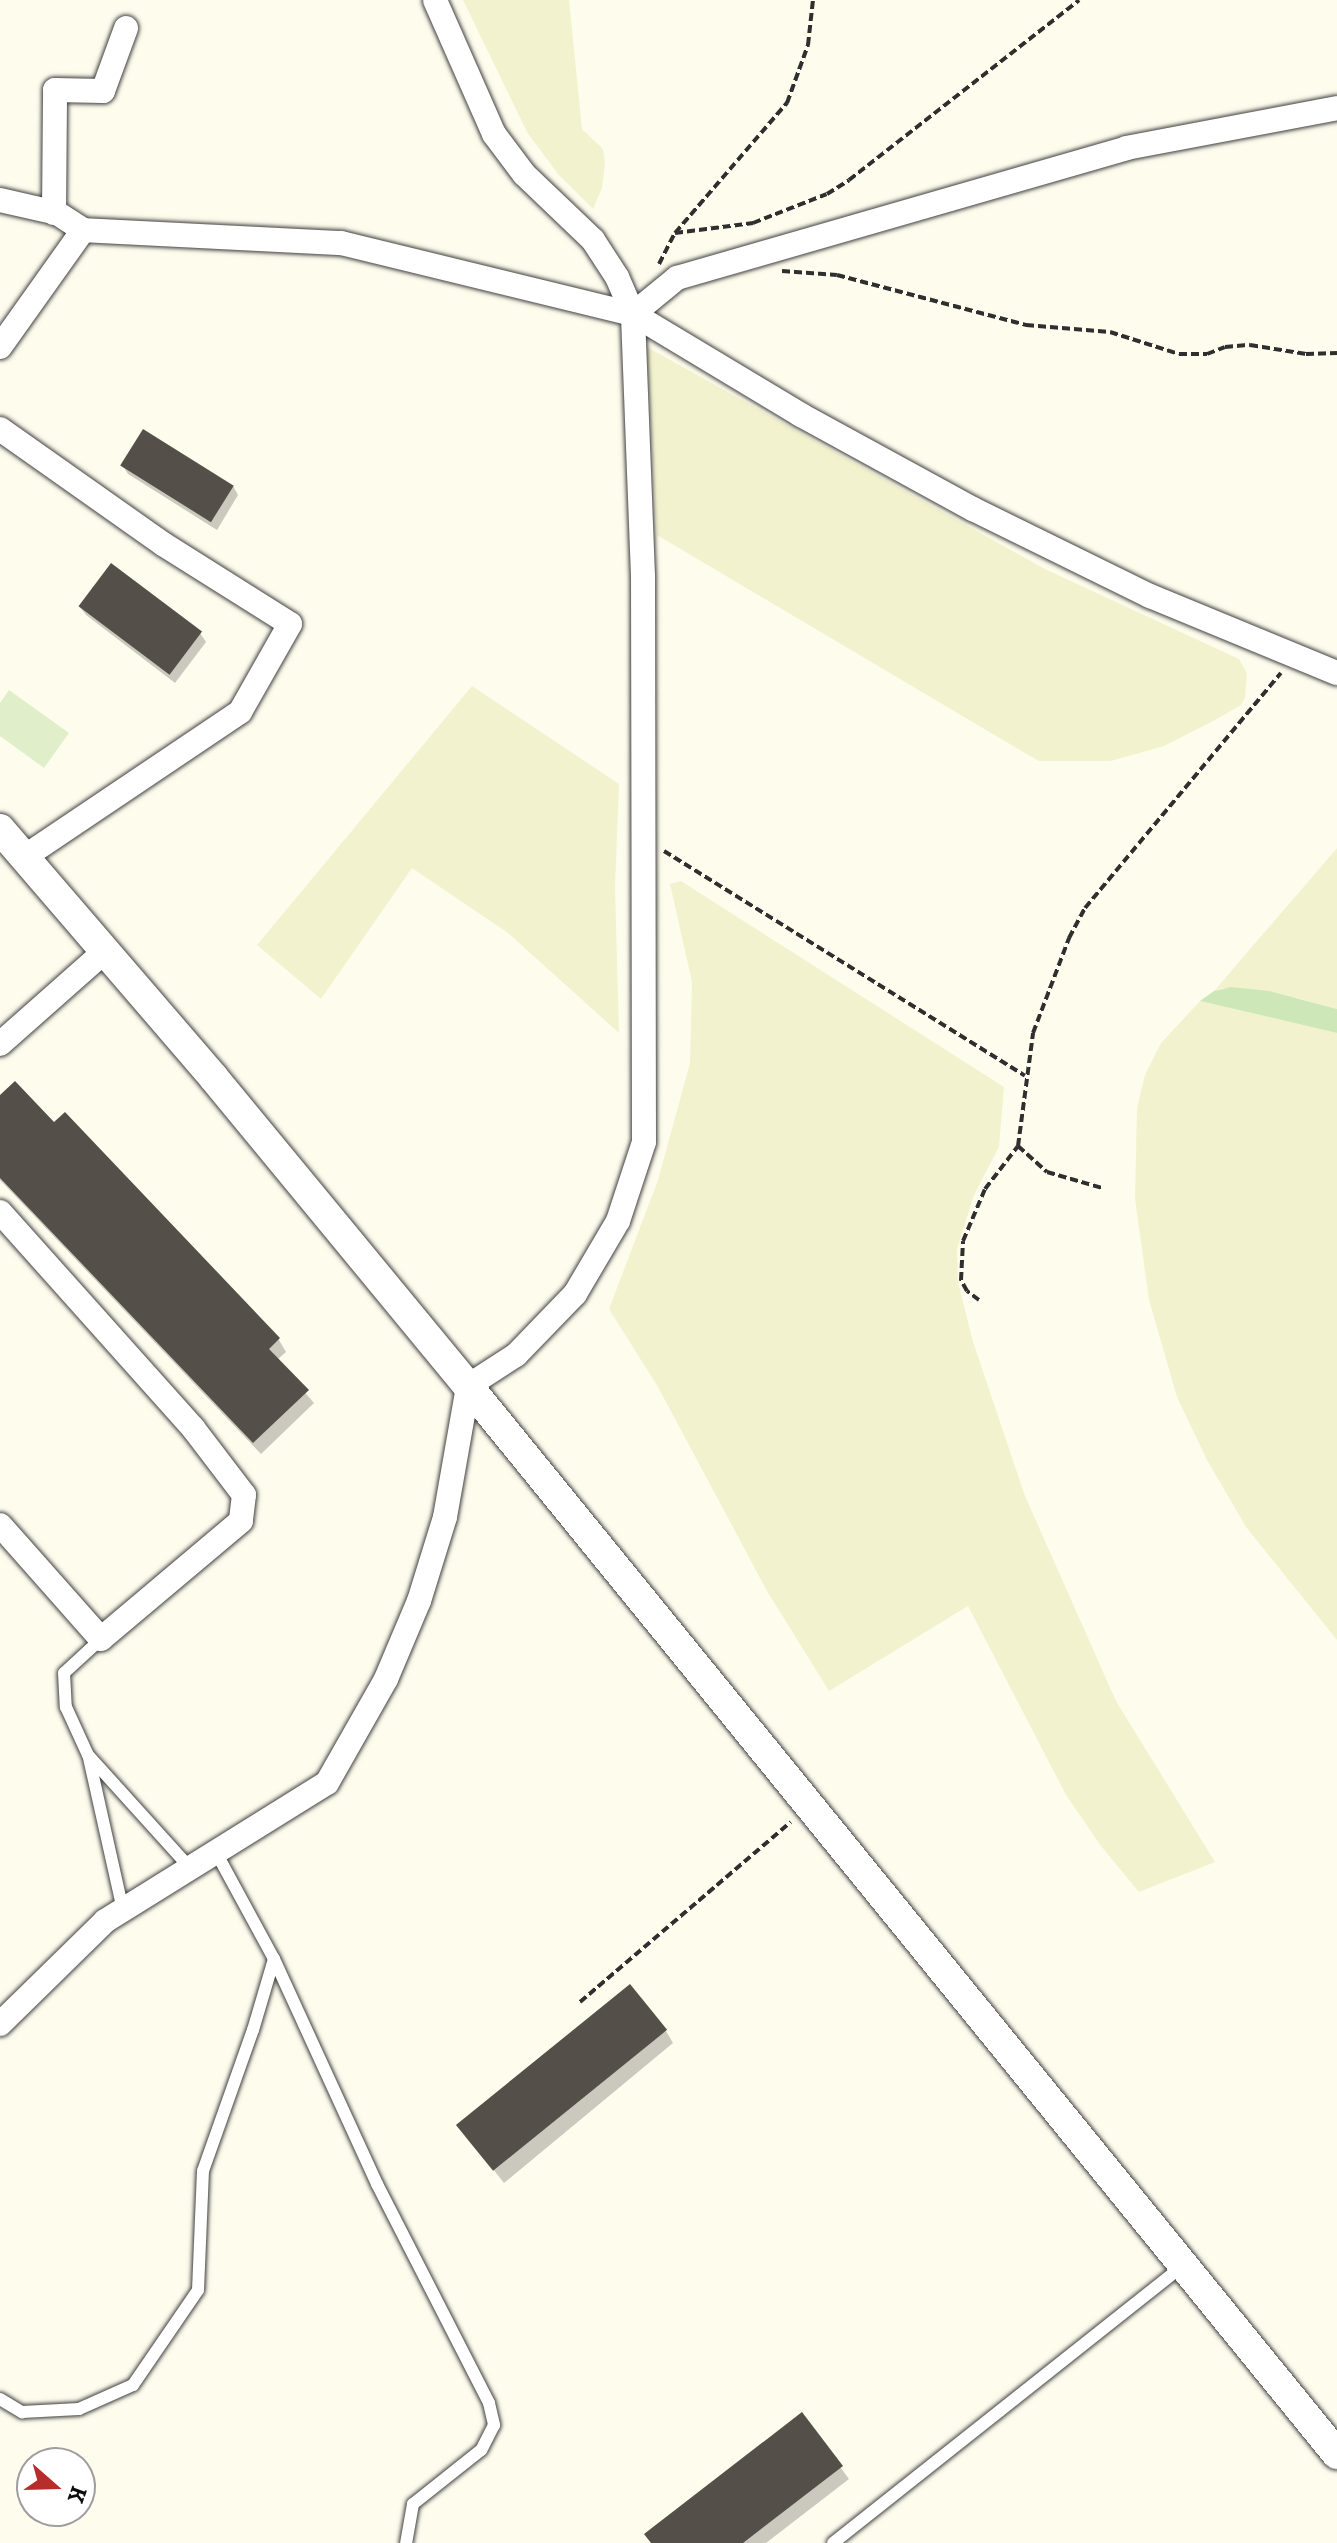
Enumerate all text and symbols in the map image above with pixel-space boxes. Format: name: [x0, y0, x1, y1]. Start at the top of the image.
north arrow: [16, 2447, 96, 2527]
text: K: [62, 2483, 93, 2507]

